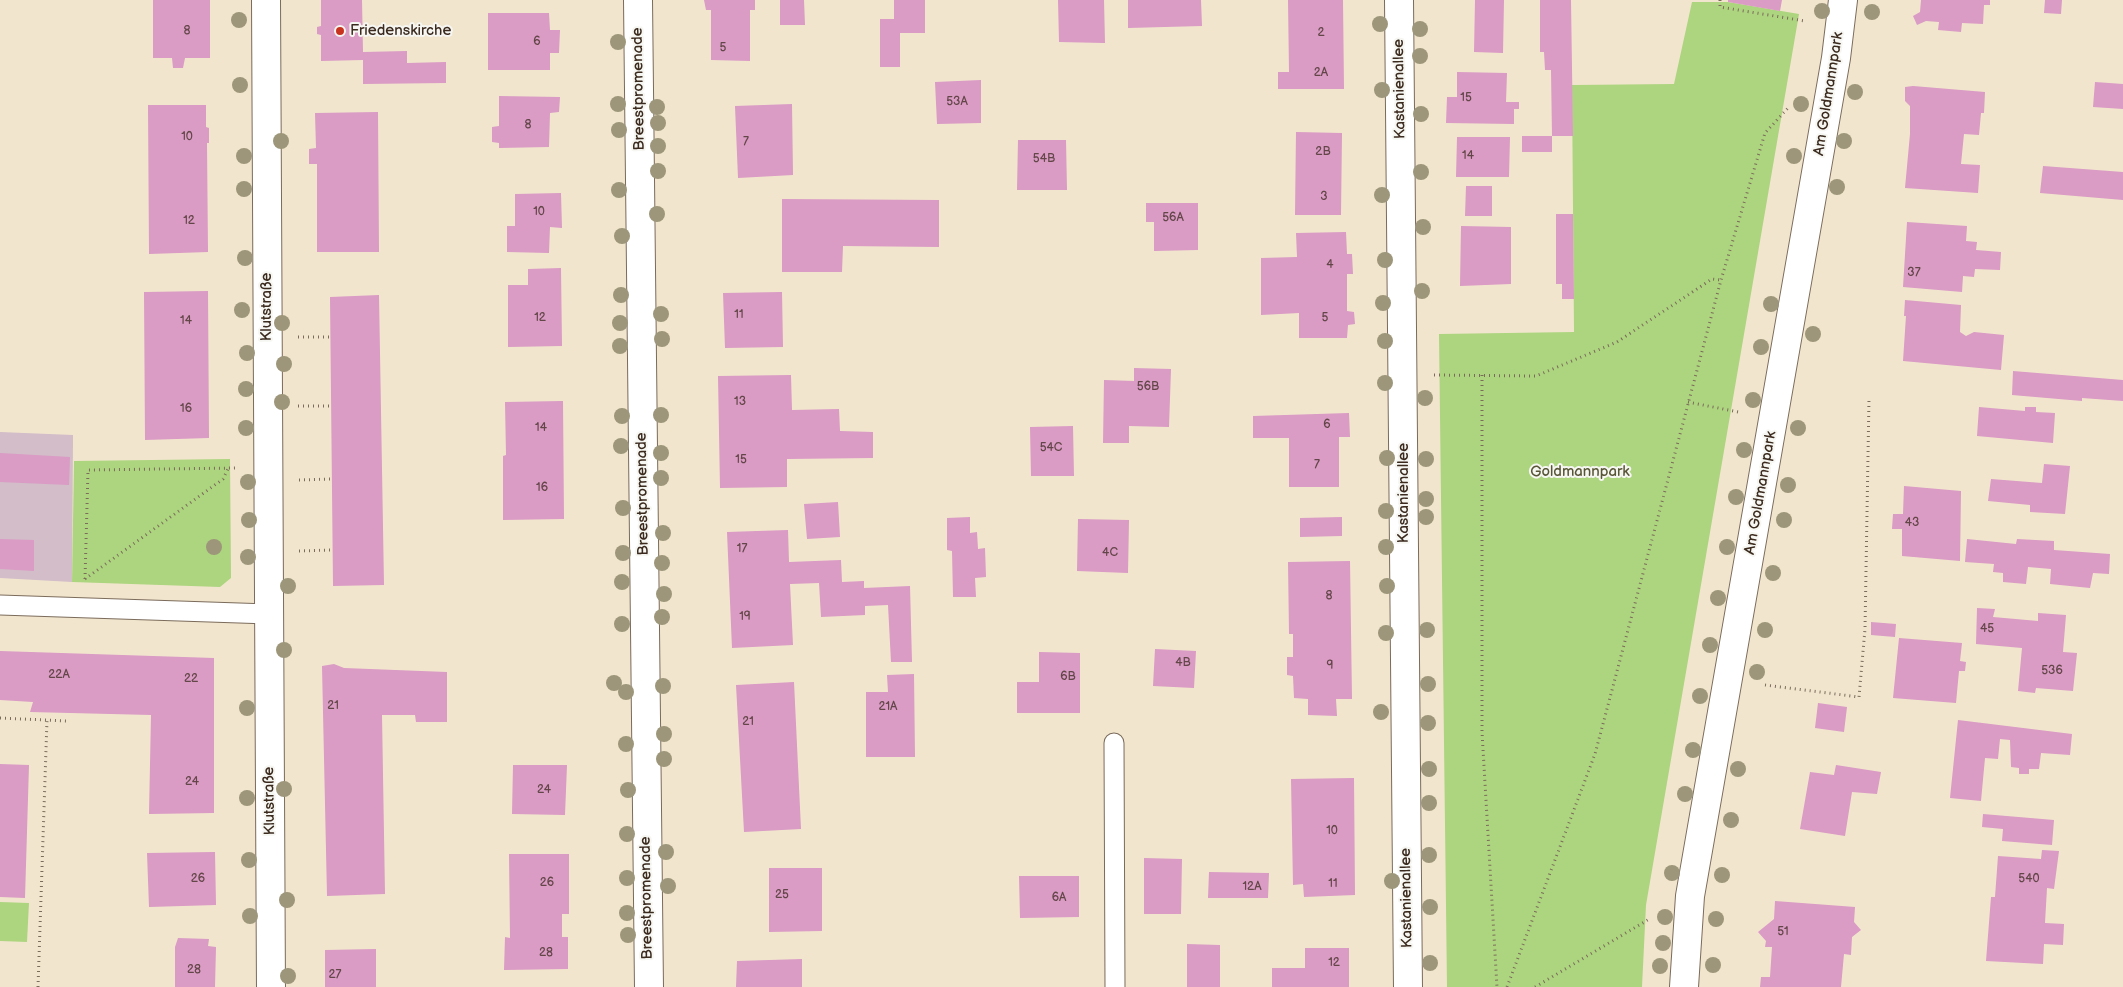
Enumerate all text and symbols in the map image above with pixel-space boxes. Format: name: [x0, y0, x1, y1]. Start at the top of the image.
place label: Friedenskirche: [350, 22, 451, 40]
house number: 8: [184, 24, 190, 38]
marker: Friedenskirche: [334, 25, 346, 37]
house number: 2: [1317, 26, 1325, 40]
street label: Breestpromenade: [629, 27, 649, 151]
street label: Am Goldmannpark: [1810, 31, 1848, 157]
house number: 6: [533, 35, 541, 49]
street label: Kastanienallee: [1390, 39, 1410, 139]
house number: 5: [720, 41, 726, 55]
house number: 2A: [1314, 66, 1328, 80]
house number: 15: [1460, 91, 1472, 105]
house number: 53A: [946, 95, 968, 109]
house number: 8: [525, 118, 531, 132]
house number: 10: [181, 130, 193, 144]
house number: 7: [743, 135, 749, 149]
house number: 2B: [1315, 145, 1331, 159]
house number: 14: [1462, 149, 1474, 163]
house number: 54B: [1033, 152, 1055, 166]
house number: 3: [1320, 190, 1328, 204]
house number: 10: [533, 205, 545, 219]
house number: 56A: [1162, 211, 1184, 225]
house number: 12: [183, 214, 195, 228]
house number: 4: [1326, 258, 1334, 272]
house number: 37: [1907, 266, 1921, 280]
street label: Klutstraße: [258, 273, 276, 341]
house number: 11: [734, 308, 744, 322]
house number: 12: [534, 311, 546, 325]
house number: 5: [1322, 311, 1328, 325]
house number: 14: [180, 314, 192, 328]
house number: 56B: [1137, 380, 1159, 394]
house number: 13: [734, 395, 746, 409]
house number: 16: [180, 402, 192, 416]
house number: 6: [1323, 418, 1331, 432]
house number: 14: [535, 421, 547, 435]
street label: Am Goldmannpark: [1741, 430, 1781, 556]
street label: Breestpromenade: [633, 432, 653, 556]
house number: 54C: [1040, 441, 1062, 455]
street label: Kastanienallee: [1395, 443, 1413, 543]
house number: 15: [735, 453, 747, 467]
house number: 7: [1314, 458, 1320, 472]
park label: Goldmannpark: [1530, 463, 1630, 481]
house number: 16: [536, 481, 548, 495]
house number: 43: [1905, 516, 1919, 530]
house number: 17: [737, 542, 747, 556]
house number: 4C: [1102, 546, 1118, 560]
house number: 8: [1326, 589, 1332, 603]
house number: 19: [739, 610, 751, 624]
house number: 45: [1980, 622, 1994, 636]
house number: 4B: [1175, 656, 1191, 670]
house number: 9: [1327, 659, 1333, 673]
house number: 536: [2041, 664, 2063, 678]
house number: 22A: [48, 668, 70, 682]
house number: 6B: [1060, 670, 1076, 684]
house number: 22: [184, 672, 198, 686]
house number: 21: [327, 699, 339, 713]
house number: 21A: [879, 700, 897, 714]
house number: 21: [742, 715, 754, 729]
street label: Klutstraße: [260, 766, 280, 836]
house number: 24: [185, 775, 199, 789]
house number: 24: [537, 783, 551, 797]
house number: 10: [1326, 824, 1338, 838]
street label: Breestpromenade: [637, 836, 657, 960]
street label: Kastanienallee: [1397, 848, 1417, 948]
house number: 26: [191, 872, 205, 886]
house number: 540: [2018, 872, 2040, 886]
house number: 26: [540, 876, 554, 890]
house number: 11: [1328, 877, 1338, 891]
house number: 12A: [1242, 880, 1262, 894]
house number: 25: [775, 888, 789, 902]
house number: 6A: [1052, 891, 1066, 905]
house number: 51: [1777, 925, 1789, 939]
house number: 28: [539, 946, 553, 960]
house number: 12: [1328, 956, 1340, 970]
house number: 28: [187, 963, 201, 977]
house number: 27: [329, 968, 341, 982]

